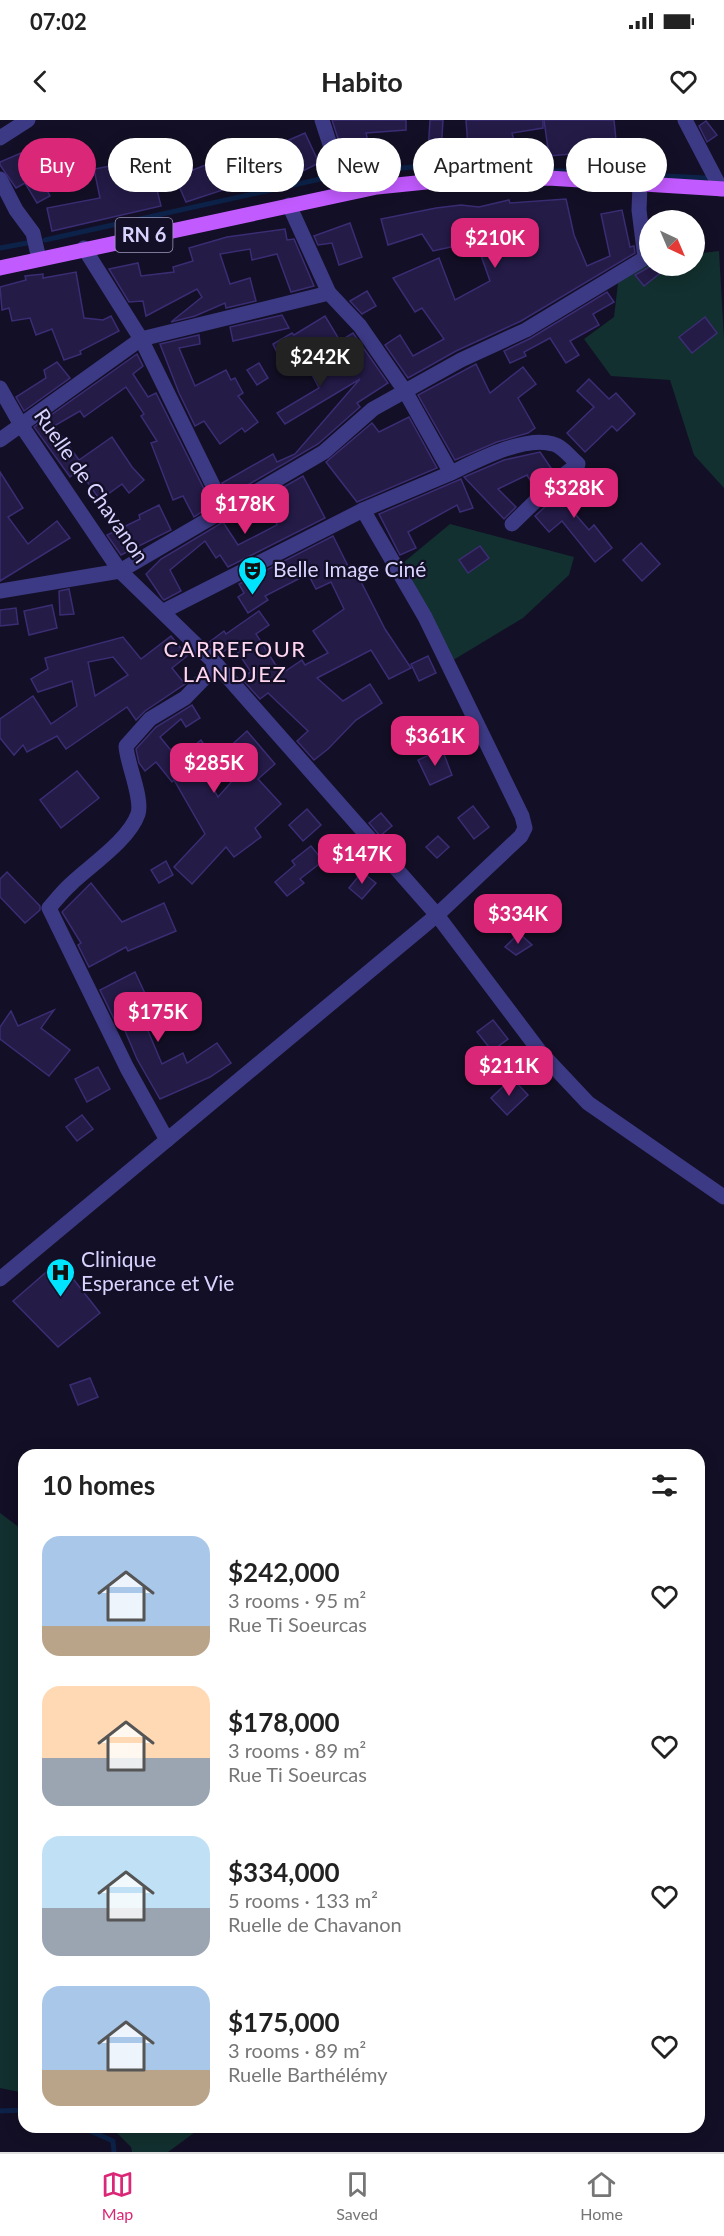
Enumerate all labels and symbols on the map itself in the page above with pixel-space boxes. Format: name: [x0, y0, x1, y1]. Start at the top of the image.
north arrow: [639, 210, 705, 276]
road number: RN 6: [116, 218, 172, 252]
pin: $210K: [453, 218, 537, 269]
pin: $242K: [278, 337, 362, 388]
street label: Ruelle de Chavanon: [30, 403, 155, 567]
pin: $328K: [532, 468, 616, 519]
pin: $178K: [203, 484, 287, 535]
theatre icon: Belle Image Ciné: [236, 554, 268, 596]
place label: Belle Image Ciné: [273, 556, 426, 581]
district label: CARREFOUR LANDJEZ: [163, 635, 307, 687]
pin: $361K: [393, 716, 477, 767]
pin: $285K: [172, 743, 256, 794]
pin: $147K: [320, 834, 404, 885]
pin: $334K: [476, 894, 560, 945]
pin: $175K: [116, 992, 200, 1043]
pin: $211K: [467, 1046, 551, 1097]
place label: Clinique Esperance et Vie: [81, 1246, 234, 1295]
hospital icon: Clinique Esperance et Vie: [44, 1256, 76, 1298]

